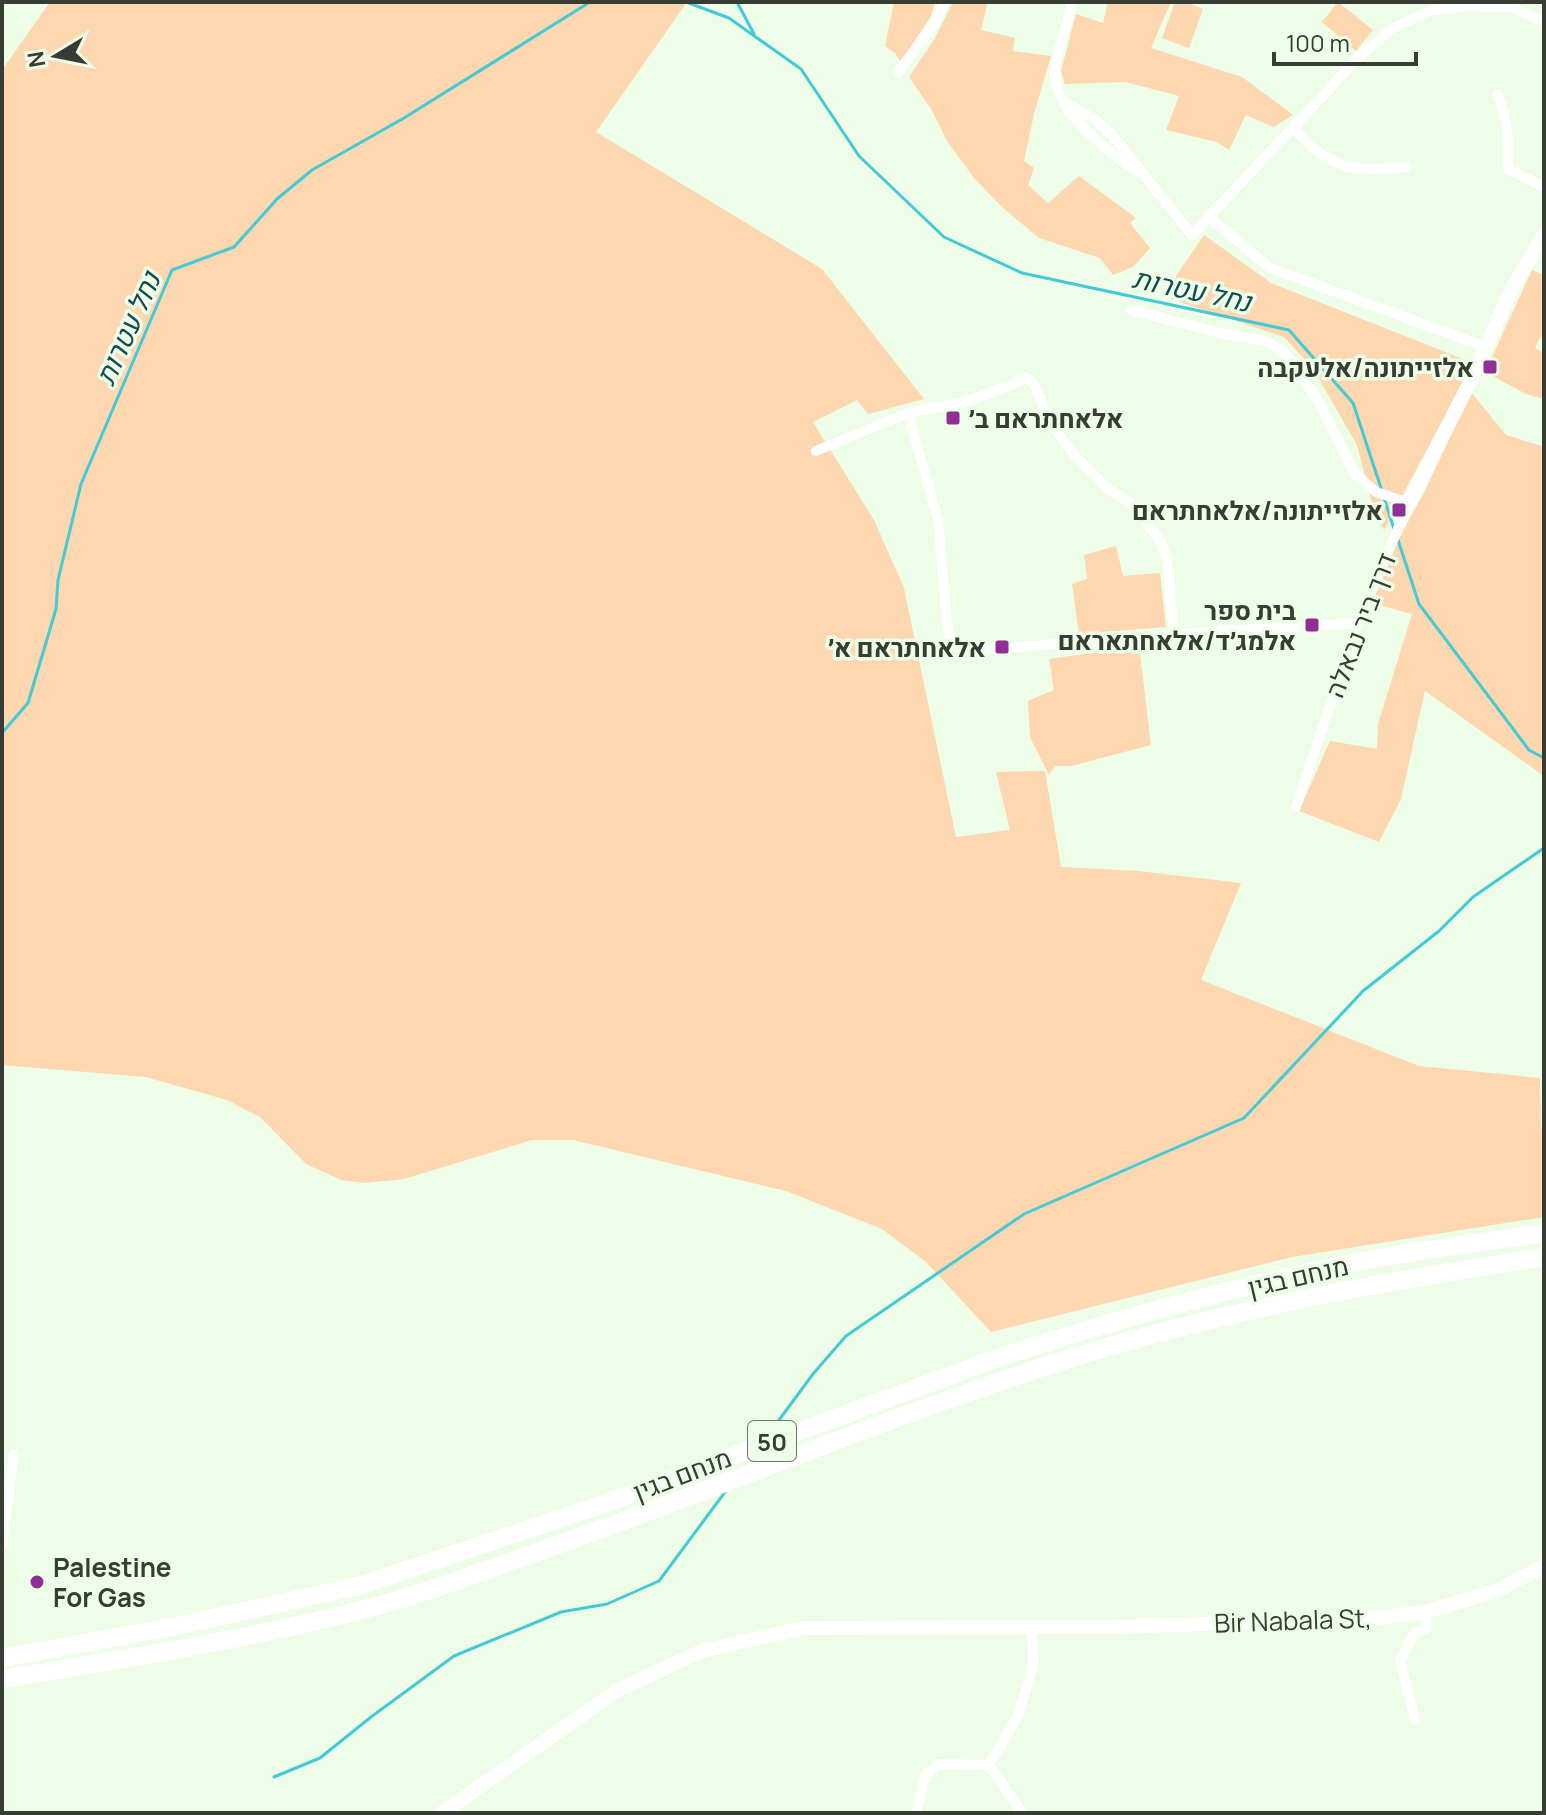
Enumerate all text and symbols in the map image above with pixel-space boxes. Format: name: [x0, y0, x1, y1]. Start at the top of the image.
north arrow: [16, 16, 96, 96]
scale bar: [1274, 16, 1416, 66]
text: 100 m: [1286, 26, 1350, 59]
text: N: [20, 49, 52, 70]
water label: נחל עטרות: [1129, 258, 1256, 320]
water label: נחל עטרות: [85, 264, 170, 391]
place label: אלזייתונה/אלעקבה: [1257, 349, 1474, 385]
marker: אלזייתונה/אלעקבה: [1481, 358, 1499, 376]
place label: אלאחתראם ב׳: [969, 400, 1123, 436]
marker: אלאחתראם ב׳: [944, 409, 962, 427]
place label: אלזייתונה/אלאחתראם: [1132, 492, 1383, 528]
marker: אלזייתונה/אלאחתראם: [1390, 501, 1408, 519]
street label: דרך ביר נבאלה: [1316, 547, 1404, 703]
place label: בית ספר אלמג׳ד/אלאחתאראם: [1058, 592, 1296, 658]
marker: בית ספר אלמג׳ד/אלאחתאראם: [1303, 616, 1321, 634]
place label: אלאחתראם א׳: [828, 629, 986, 665]
marker: אלאחתראם א׳: [993, 638, 1011, 656]
street label: מנחם בגין: [1244, 1247, 1352, 1305]
road number: 50: [748, 1421, 796, 1461]
street label: מנחם בגין: [628, 1439, 736, 1509]
place label: Palestine For Gas: [53, 1549, 172, 1615]
marker: Palestine For Gas: [28, 1573, 46, 1591]
street label: Bir Nabala St,: [1214, 1599, 1372, 1641]

